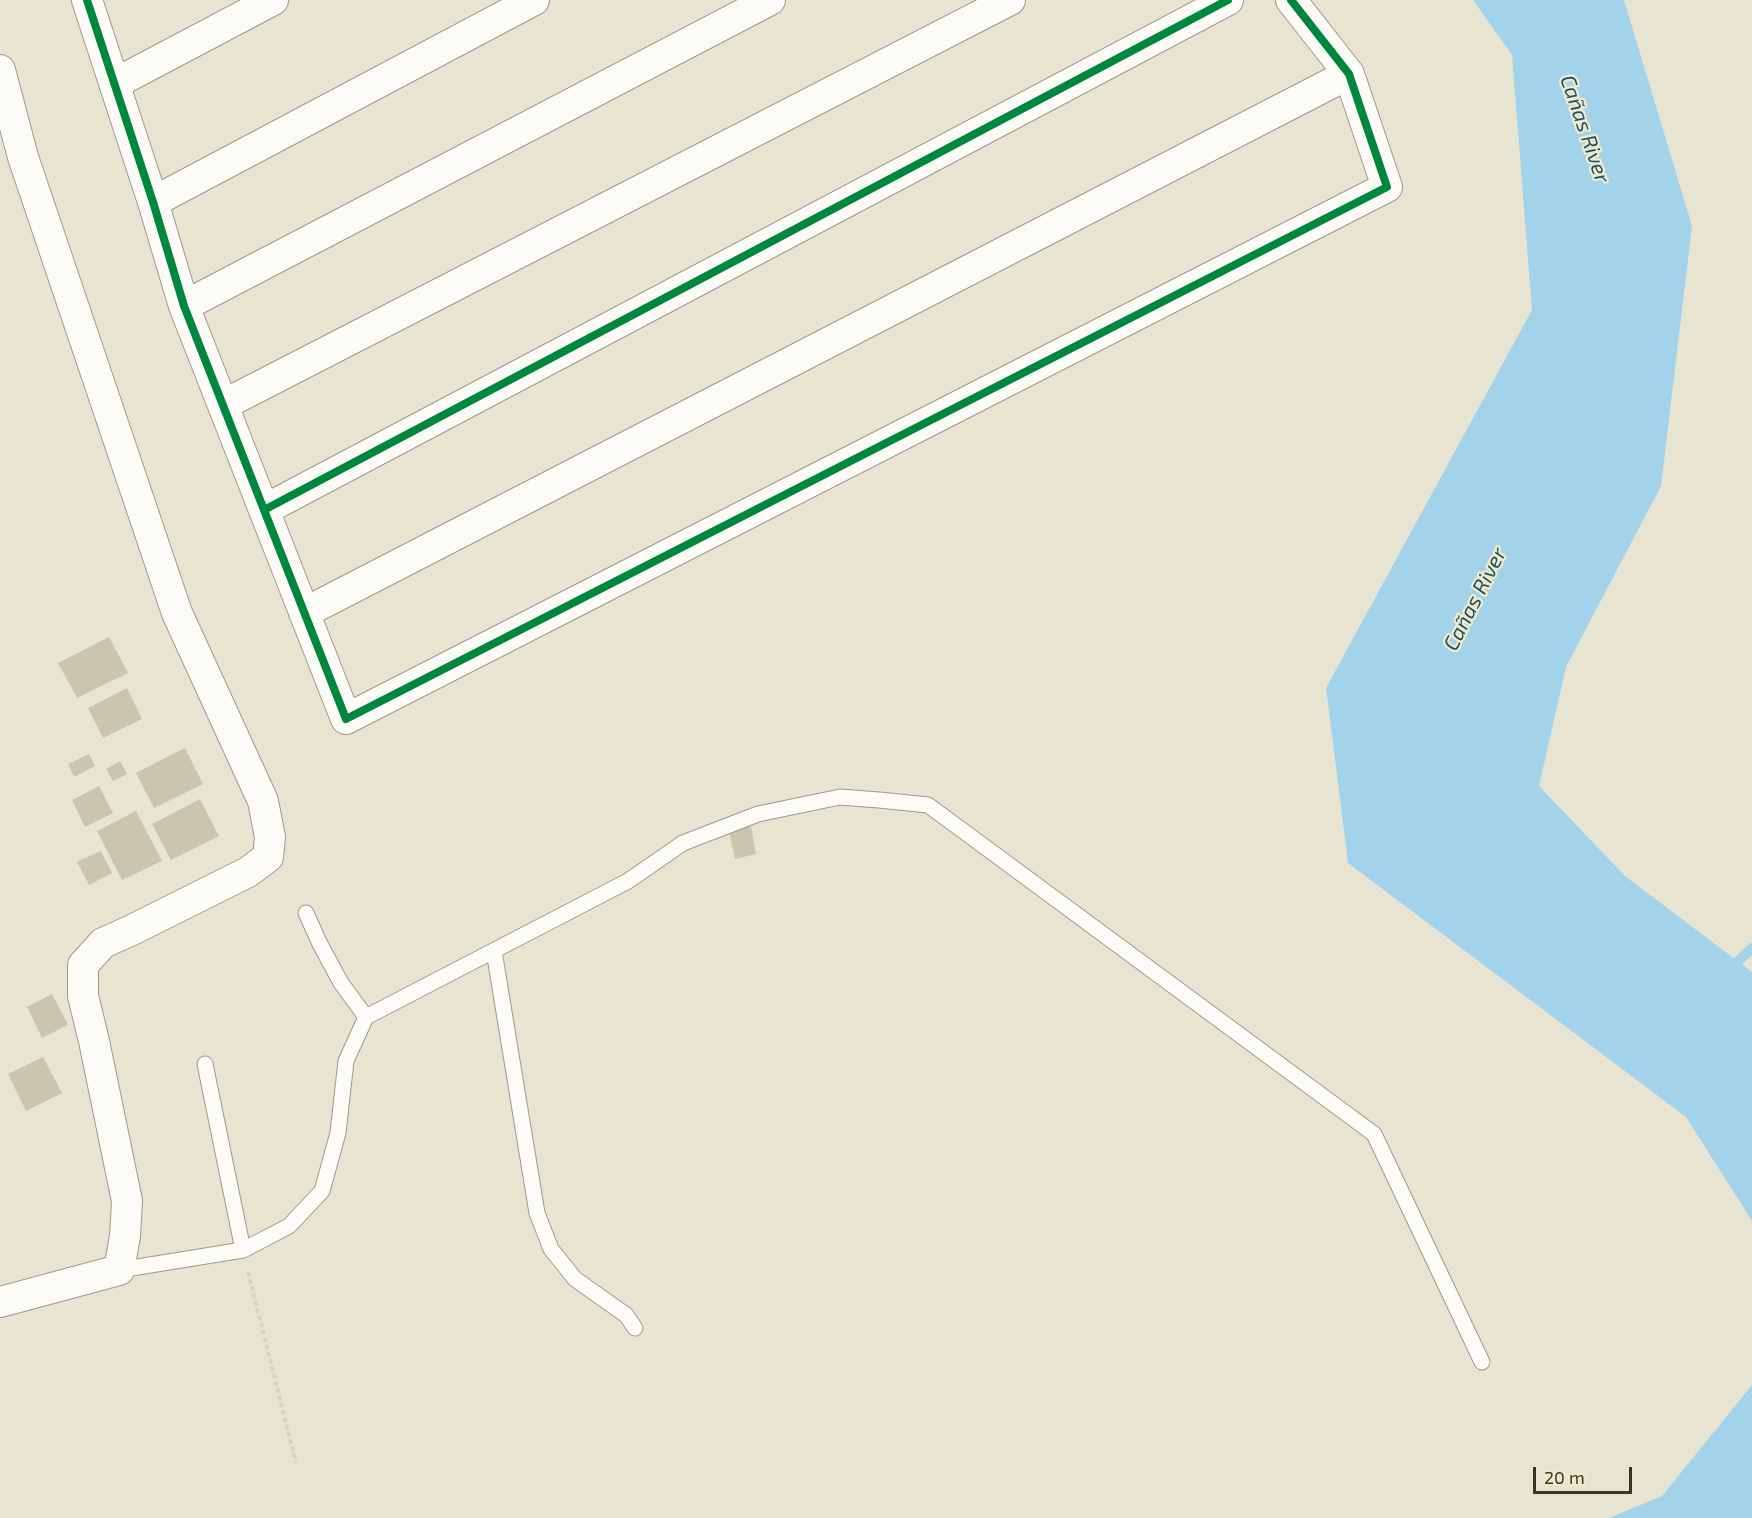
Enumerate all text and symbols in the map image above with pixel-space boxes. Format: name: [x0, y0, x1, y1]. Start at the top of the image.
water label: Cañas River: [1555, 72, 1615, 186]
water label: Cañas River: [1438, 543, 1512, 655]
scale bar: [1536, 1455, 1635, 1493]
text: 20 m: [1544, 1466, 1585, 1488]

